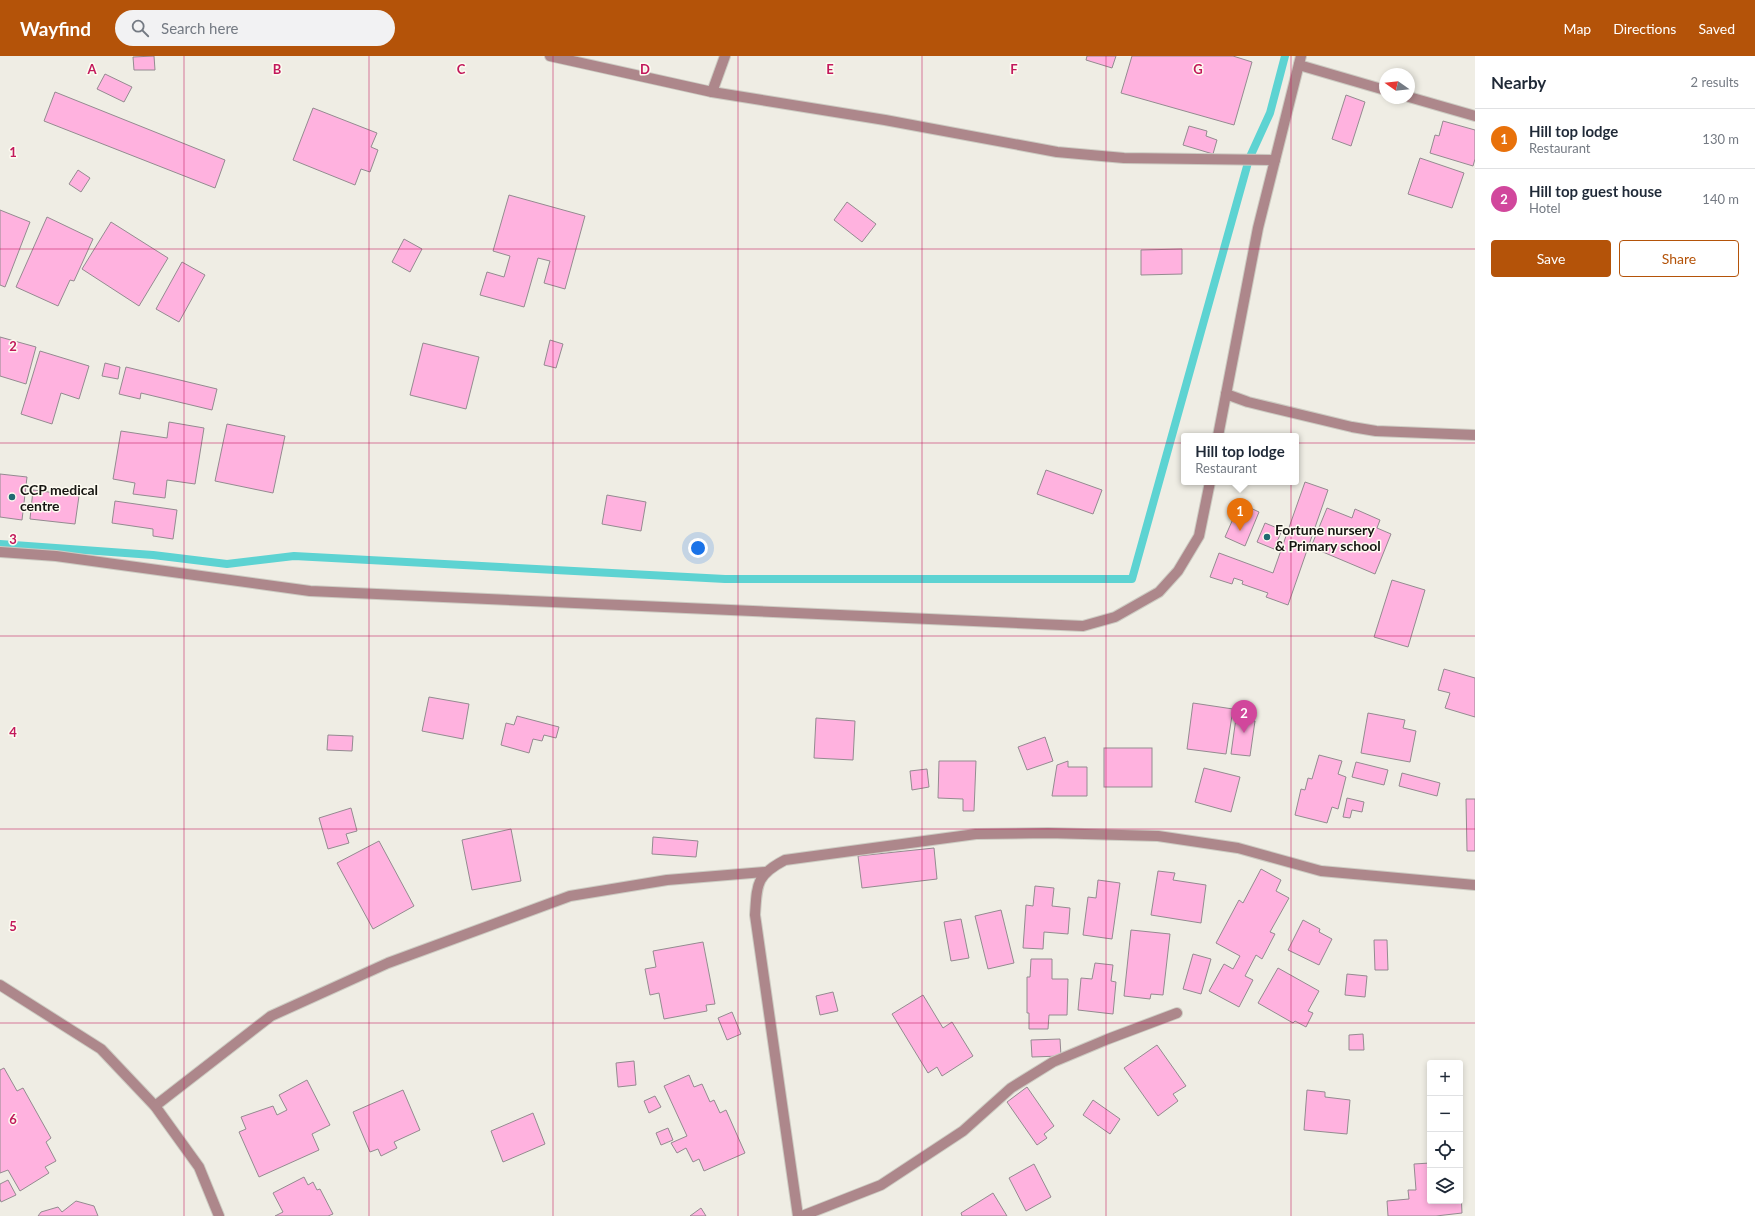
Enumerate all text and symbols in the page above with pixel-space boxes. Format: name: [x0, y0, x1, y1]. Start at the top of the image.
search box: [115, 10, 395, 46]
text: Wayfind: [20, 17, 91, 40]
icon: search: [129, 17, 151, 39]
text: Search here: [161, 19, 238, 37]
text: Map: [1564, 20, 1591, 37]
text: Directions: [1613, 20, 1676, 37]
text: Saved: [1698, 20, 1735, 37]
text: A: [86, 61, 97, 77]
text: B: [273, 61, 282, 77]
text: C: [457, 61, 466, 77]
text: D: [640, 61, 650, 77]
text: E: [826, 61, 834, 77]
text: F: [1010, 61, 1018, 77]
text: G: [1193, 61, 1203, 77]
north arrow: [1379, 68, 1415, 104]
text: Nearby: [1491, 72, 1546, 93]
text: 2 results: [1691, 74, 1739, 90]
text: Hill top lodge: [1529, 122, 1618, 140]
text: 1: [1500, 131, 1508, 147]
text: 130 m: [1702, 131, 1739, 147]
text: Restaurant: [1529, 140, 1591, 156]
text: 1: [9, 144, 17, 160]
text: Hill top guest house: [1529, 182, 1662, 200]
text: 2: [1500, 191, 1508, 207]
text: 140 m: [1702, 191, 1739, 207]
text: Hotel: [1529, 200, 1561, 216]
button: Save: [1491, 240, 1611, 277]
button: Share: [1619, 240, 1739, 277]
text: 2: [9, 338, 17, 354]
popup: [1181, 433, 1299, 485]
text: Hill top lodge: [1195, 442, 1285, 460]
text: Restaurant: [1195, 460, 1257, 476]
place label: CCP medical centre: [20, 481, 98, 514]
marker: CCP medical centre: [7, 492, 17, 502]
pin: 1: [1227, 498, 1253, 531]
place label: Fortune nursery & Primary school: [1275, 521, 1381, 554]
text: 3: [9, 531, 17, 547]
marker: Fortune nursery & Primary school: [1262, 532, 1272, 542]
your location: [688, 538, 708, 558]
pin: 2: [1231, 700, 1257, 733]
text: 4: [9, 724, 17, 740]
text: 5: [9, 918, 17, 934]
map controls: [1427, 1060, 1463, 1204]
button: +: [1427, 1060, 1463, 1096]
button: −: [1427, 1096, 1463, 1132]
text: 6: [9, 1111, 17, 1127]
button: locate: [1427, 1132, 1463, 1168]
button: layers: [1427, 1168, 1463, 1204]

